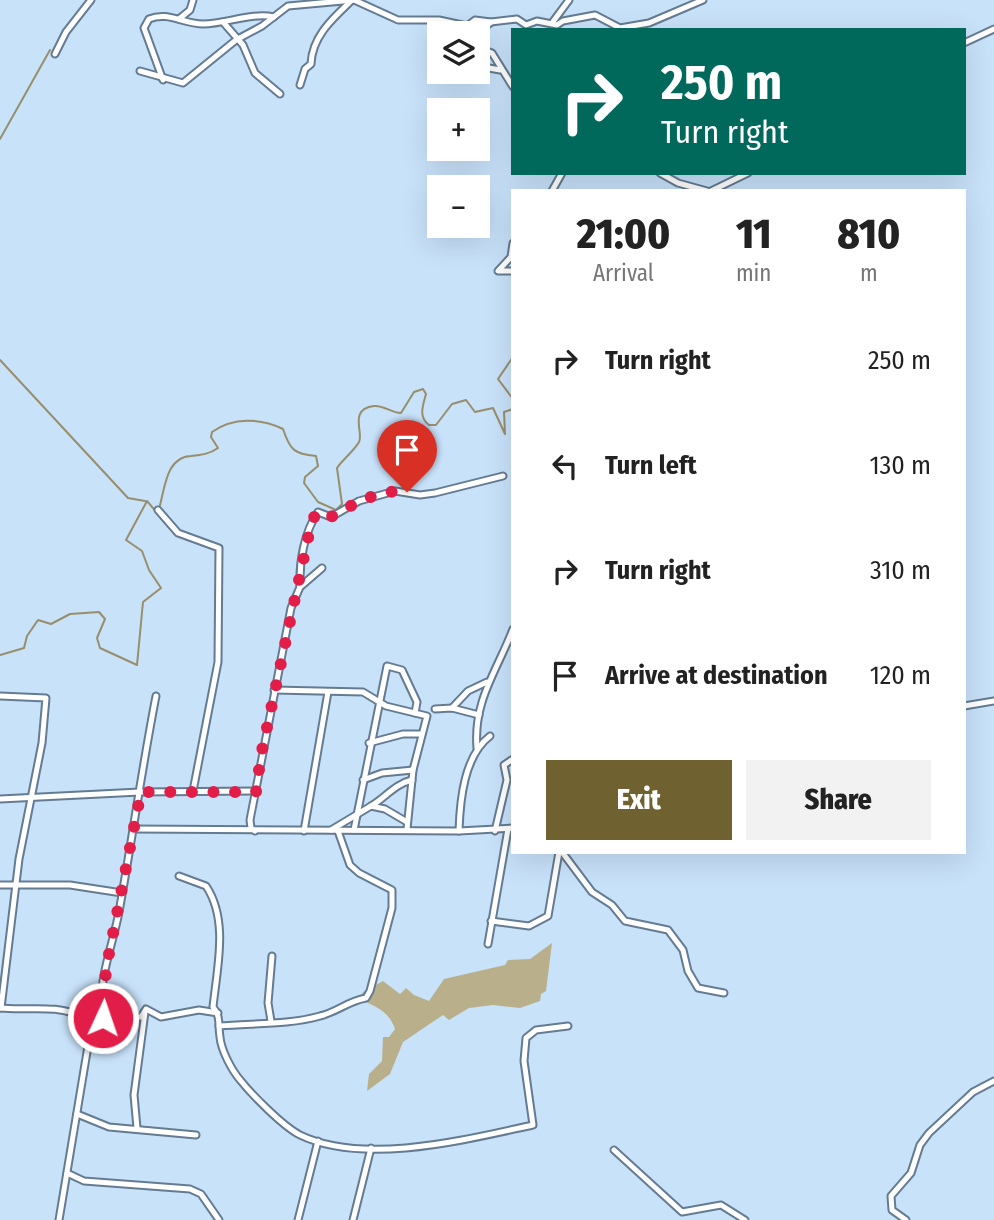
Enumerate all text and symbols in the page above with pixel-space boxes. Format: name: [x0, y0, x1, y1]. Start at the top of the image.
map controls: [427, 21, 490, 238]
button: layers: [427, 21, 490, 84]
text: 250 m: [661, 53, 782, 112]
icon: right: [546, 56, 637, 147]
button: +: [427, 98, 490, 161]
text: Turn right: [661, 113, 788, 151]
button: −: [427, 175, 490, 238]
text: 21:00: [577, 209, 670, 259]
text: 11: [736, 209, 771, 259]
text: 810: [837, 209, 900, 259]
text: Arrival: [593, 259, 654, 287]
text: min: [736, 259, 771, 287]
text: m: [860, 259, 878, 287]
icon: right: [546, 342, 584, 380]
text: Turn right: [605, 345, 711, 376]
text: 250 m: [868, 345, 931, 376]
pin: [377, 420, 437, 492]
icon: arrive: [388, 431, 426, 469]
icon: left: [546, 447, 584, 485]
text: Turn left: [605, 450, 697, 481]
text: 130 m: [869, 450, 931, 481]
icon: right: [546, 552, 584, 590]
text: Turn right: [605, 555, 711, 586]
text: 310 m: [870, 555, 931, 586]
icon: arrive: [546, 657, 584, 695]
text: Arrive at destination: [605, 660, 828, 691]
text: 120 m: [870, 660, 931, 691]
button: Exit: [546, 760, 732, 840]
button: Share: [746, 760, 931, 840]
position arrow: [66, 981, 140, 1055]

